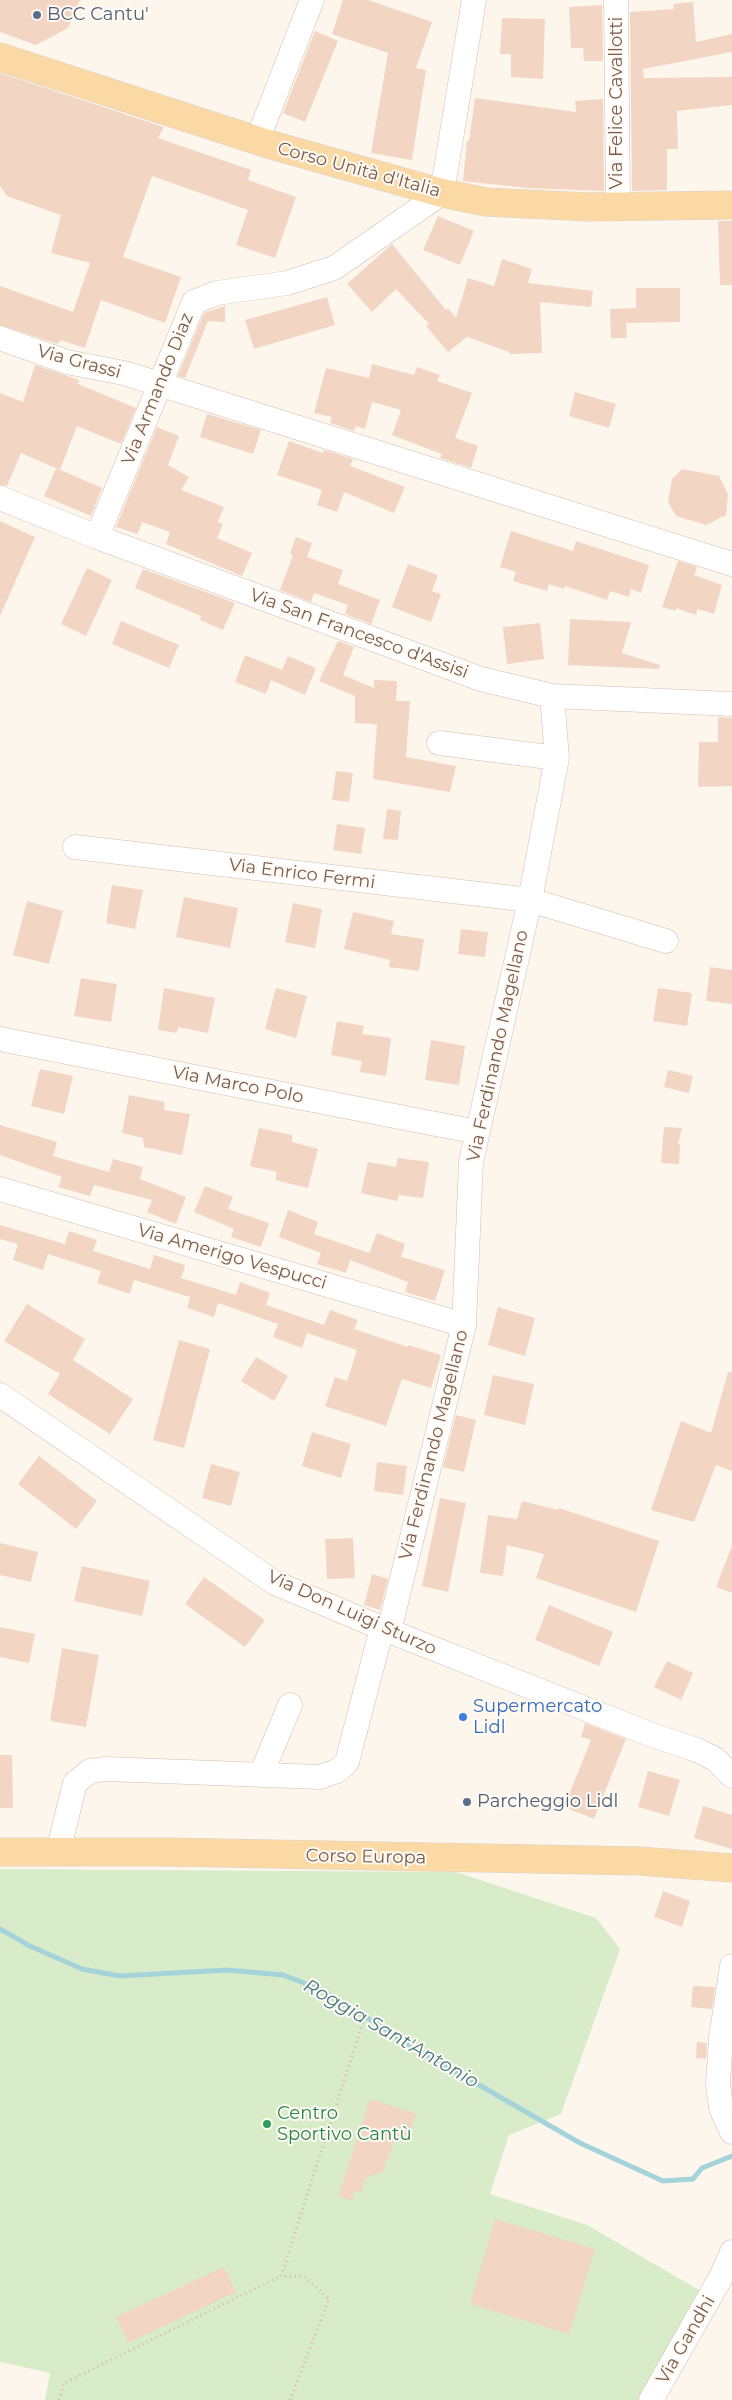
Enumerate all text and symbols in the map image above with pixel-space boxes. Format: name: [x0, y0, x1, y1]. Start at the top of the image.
place label: BCC Cantu': [47, 4, 149, 26]
marker: BCC Cantu': [31, 9, 43, 21]
street label: Via Felice Cavallotti: [606, 17, 628, 189]
street label: Corso Unità d'Italia: [275, 138, 443, 202]
street label: Via Armando Diaz: [118, 310, 198, 468]
street label: Via Grassi: [35, 340, 123, 384]
street label: Via San Francesco d'Assisi: [247, 584, 471, 684]
street label: Via Enrico Fermi: [227, 854, 377, 894]
street label: Via Ferdinando Magellano: [463, 928, 533, 1164]
street label: Via Marco Polo: [171, 1062, 305, 1108]
street label: Via Amerigo Vespucci: [135, 1220, 329, 1294]
street label: Via Ferdinando Magellano: [395, 1328, 473, 1562]
street label: Via Don Luigi Sturzo: [264, 1566, 440, 1660]
place label: Supermercato Lidl: [473, 1696, 602, 1738]
marker: Supermercato Lidl: [457, 1711, 469, 1723]
place label: Parcheggio Lidl: [477, 1791, 618, 1813]
marker: Parcheggio Lidl: [461, 1796, 473, 1808]
street label: Corso Europa: [306, 1845, 426, 1869]
water label: Roggia Sant'Antonio: [299, 1975, 483, 2093]
place label: Centro Sportivo Cantù: [277, 2103, 412, 2146]
marker: Centro Sportivo Cantù: [261, 2118, 273, 2130]
street label: Via Gandhi: [652, 2292, 720, 2388]

